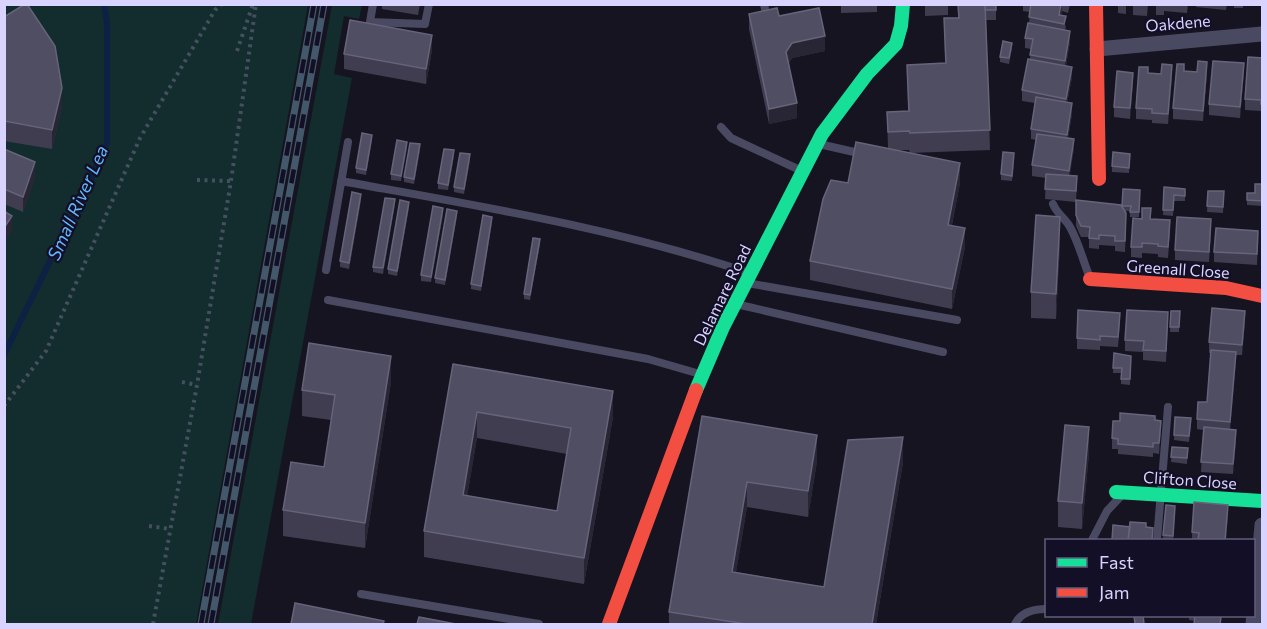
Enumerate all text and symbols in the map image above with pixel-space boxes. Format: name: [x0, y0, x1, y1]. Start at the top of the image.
street label: Oakdene: [1145, 10, 1211, 35]
water label: Small River Lea: [42, 142, 112, 263]
street label: Delamare Road: [689, 241, 754, 348]
street label: Greenall Close: [1126, 255, 1230, 282]
street label: Clifton Close: [1143, 467, 1238, 492]
legend: [1045, 539, 1255, 617]
text: Fast: [1099, 551, 1134, 573]
text: Jam: [1099, 581, 1129, 603]

